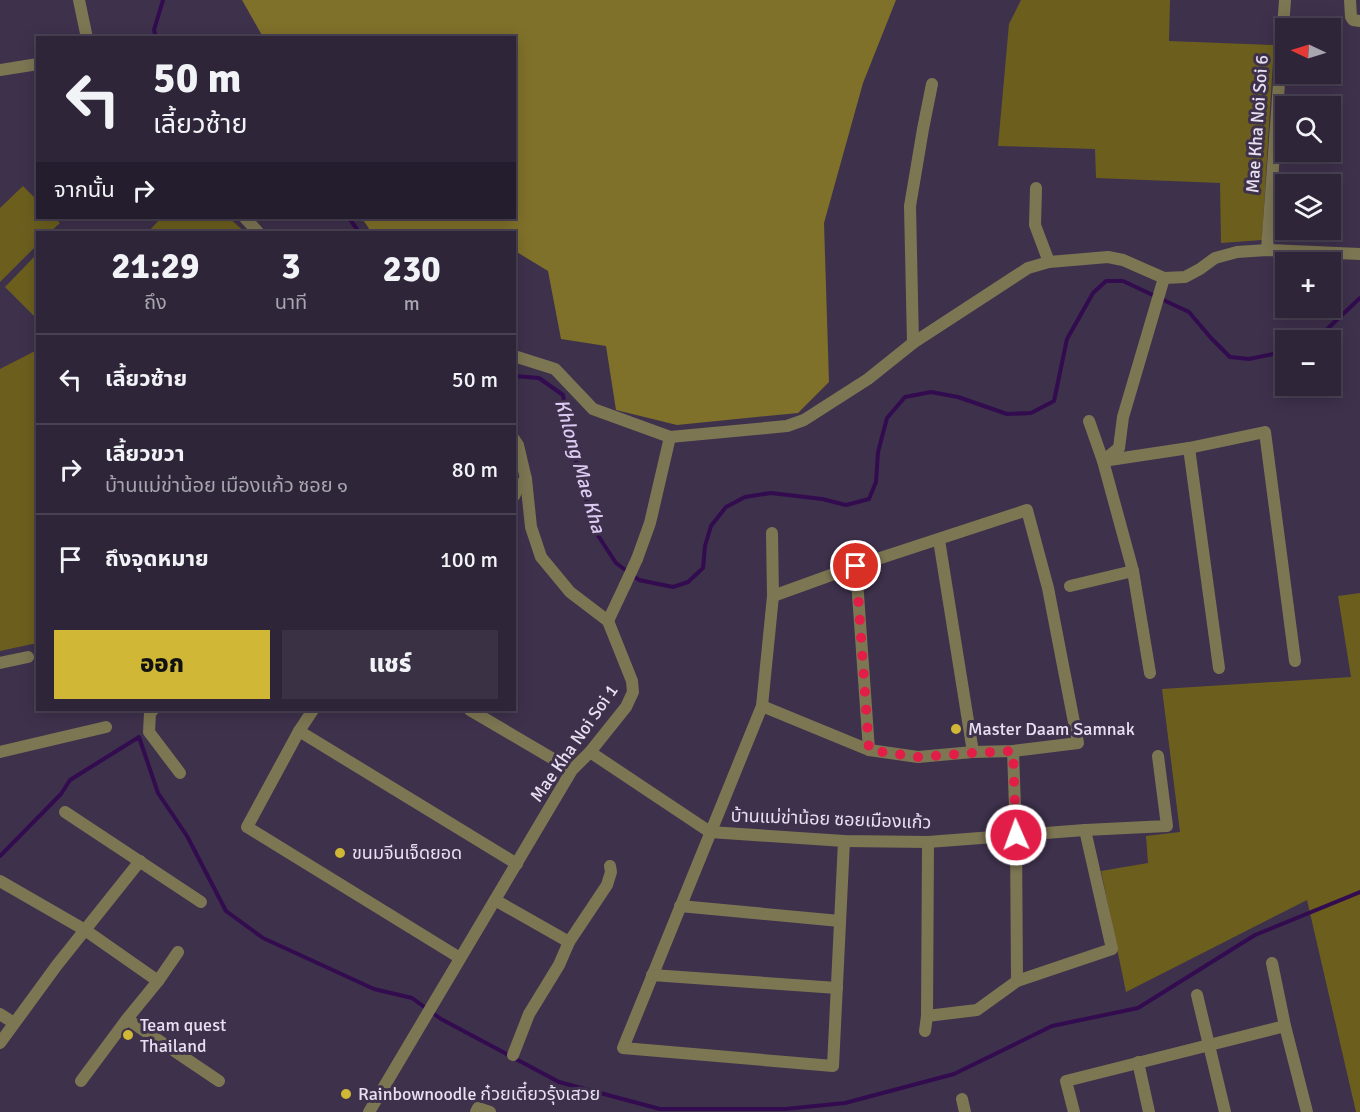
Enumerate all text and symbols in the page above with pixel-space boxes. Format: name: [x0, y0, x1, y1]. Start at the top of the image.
north arrow: [1275, 18, 1341, 84]
map controls: [1275, 18, 1341, 396]
text: 50 m: [153, 53, 242, 104]
street label: Mae Kha Noi Soi 6: [1241, 54, 1273, 194]
icon: left: [54, 60, 132, 138]
button: search: [1275, 96, 1341, 162]
text: เลี้ยวซ้าย: [153, 108, 247, 141]
icon: right: [127, 174, 160, 207]
button: layers: [1275, 174, 1341, 240]
text: จากนั้น: [54, 176, 115, 203]
text: 21:29: [111, 244, 200, 289]
text: 3: [281, 244, 301, 289]
text: 230: [382, 247, 441, 292]
button: +: [1275, 252, 1341, 318]
text: ถึง: [144, 290, 167, 315]
text: นาที: [275, 290, 307, 315]
text: m: [404, 291, 420, 316]
button: −: [1275, 330, 1341, 396]
icon: left: [54, 363, 87, 396]
text: เลี้ยวซ้าย: [105, 365, 187, 392]
text: 50 m: [452, 366, 498, 393]
water label: Khlong Mae Kha: [549, 396, 611, 537]
text: เลี้ยวขวา: [105, 440, 185, 467]
icon: right: [54, 453, 87, 486]
text: 80 m: [452, 456, 498, 483]
text: บ้านแม่ข่าน้อย เมืองแก้ว ซอย ๑: [105, 473, 348, 498]
pin: [830, 540, 881, 591]
icon: arrive: [54, 543, 87, 576]
text: ถึงจุดหมาย: [105, 545, 209, 572]
text: 100 m: [440, 546, 498, 573]
icon: arrive: [839, 549, 872, 582]
button: ออก: [54, 630, 270, 699]
button: แชร์: [282, 630, 498, 699]
street label: Mae Kha Noi Soi 1: [525, 680, 623, 806]
place label: Master Daam Samnak: [968, 718, 1135, 740]
marker: Master Daam Samnak: [949, 722, 963, 736]
position arrow: [984, 803, 1048, 867]
street label: บ้านแม่ข่าน้อย ซอยเมืองแก้ว: [730, 805, 932, 833]
place label: ขนมจีนเจ็ดยอด: [352, 842, 462, 864]
marker: ขนมจีนเจ็ดยอด: [333, 846, 347, 860]
place label: Team quest Thailand: [140, 1014, 226, 1057]
marker: Team quest Thailand: [121, 1028, 135, 1042]
place label: Rainbownoodle ก๋วยเตี๋ยวรุ้งเสวย: [358, 1081, 600, 1105]
marker: Rainbownoodle ก๋วยเตี๋ยวรุ้งเสวย: [339, 1087, 353, 1101]

